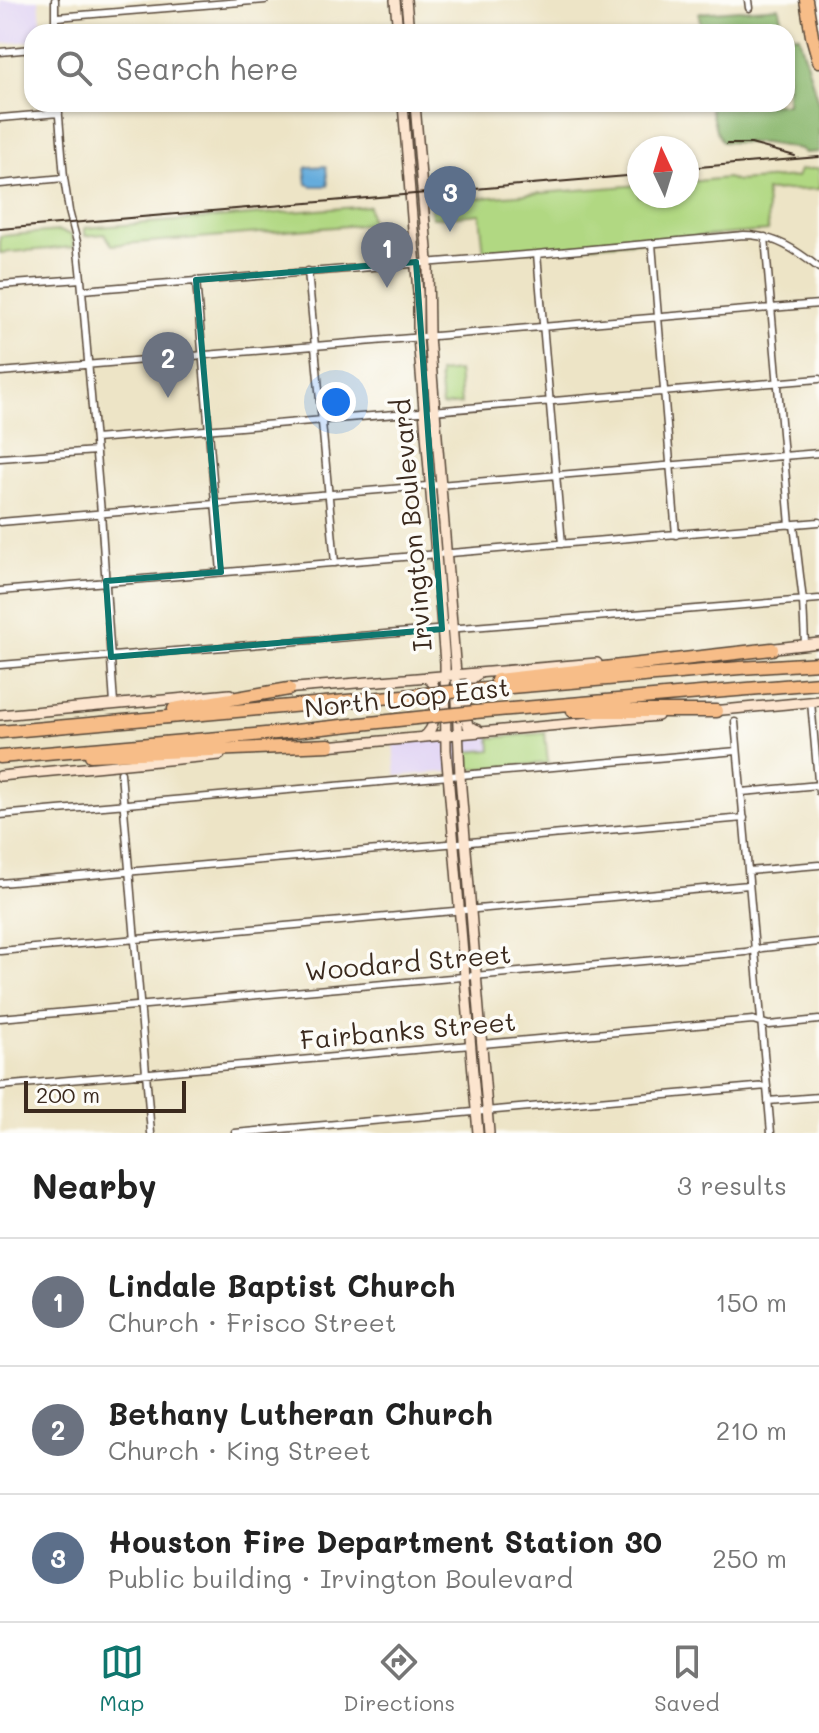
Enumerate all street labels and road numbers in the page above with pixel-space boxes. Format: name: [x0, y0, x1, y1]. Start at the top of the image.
street label: Irvington Boulevard: [383, 397, 439, 653]
street label: North Loop East: [303, 669, 511, 725]
street label: Woodard Street: [303, 936, 513, 988]
street label: Fairbanks Street: [299, 1004, 517, 1056]

